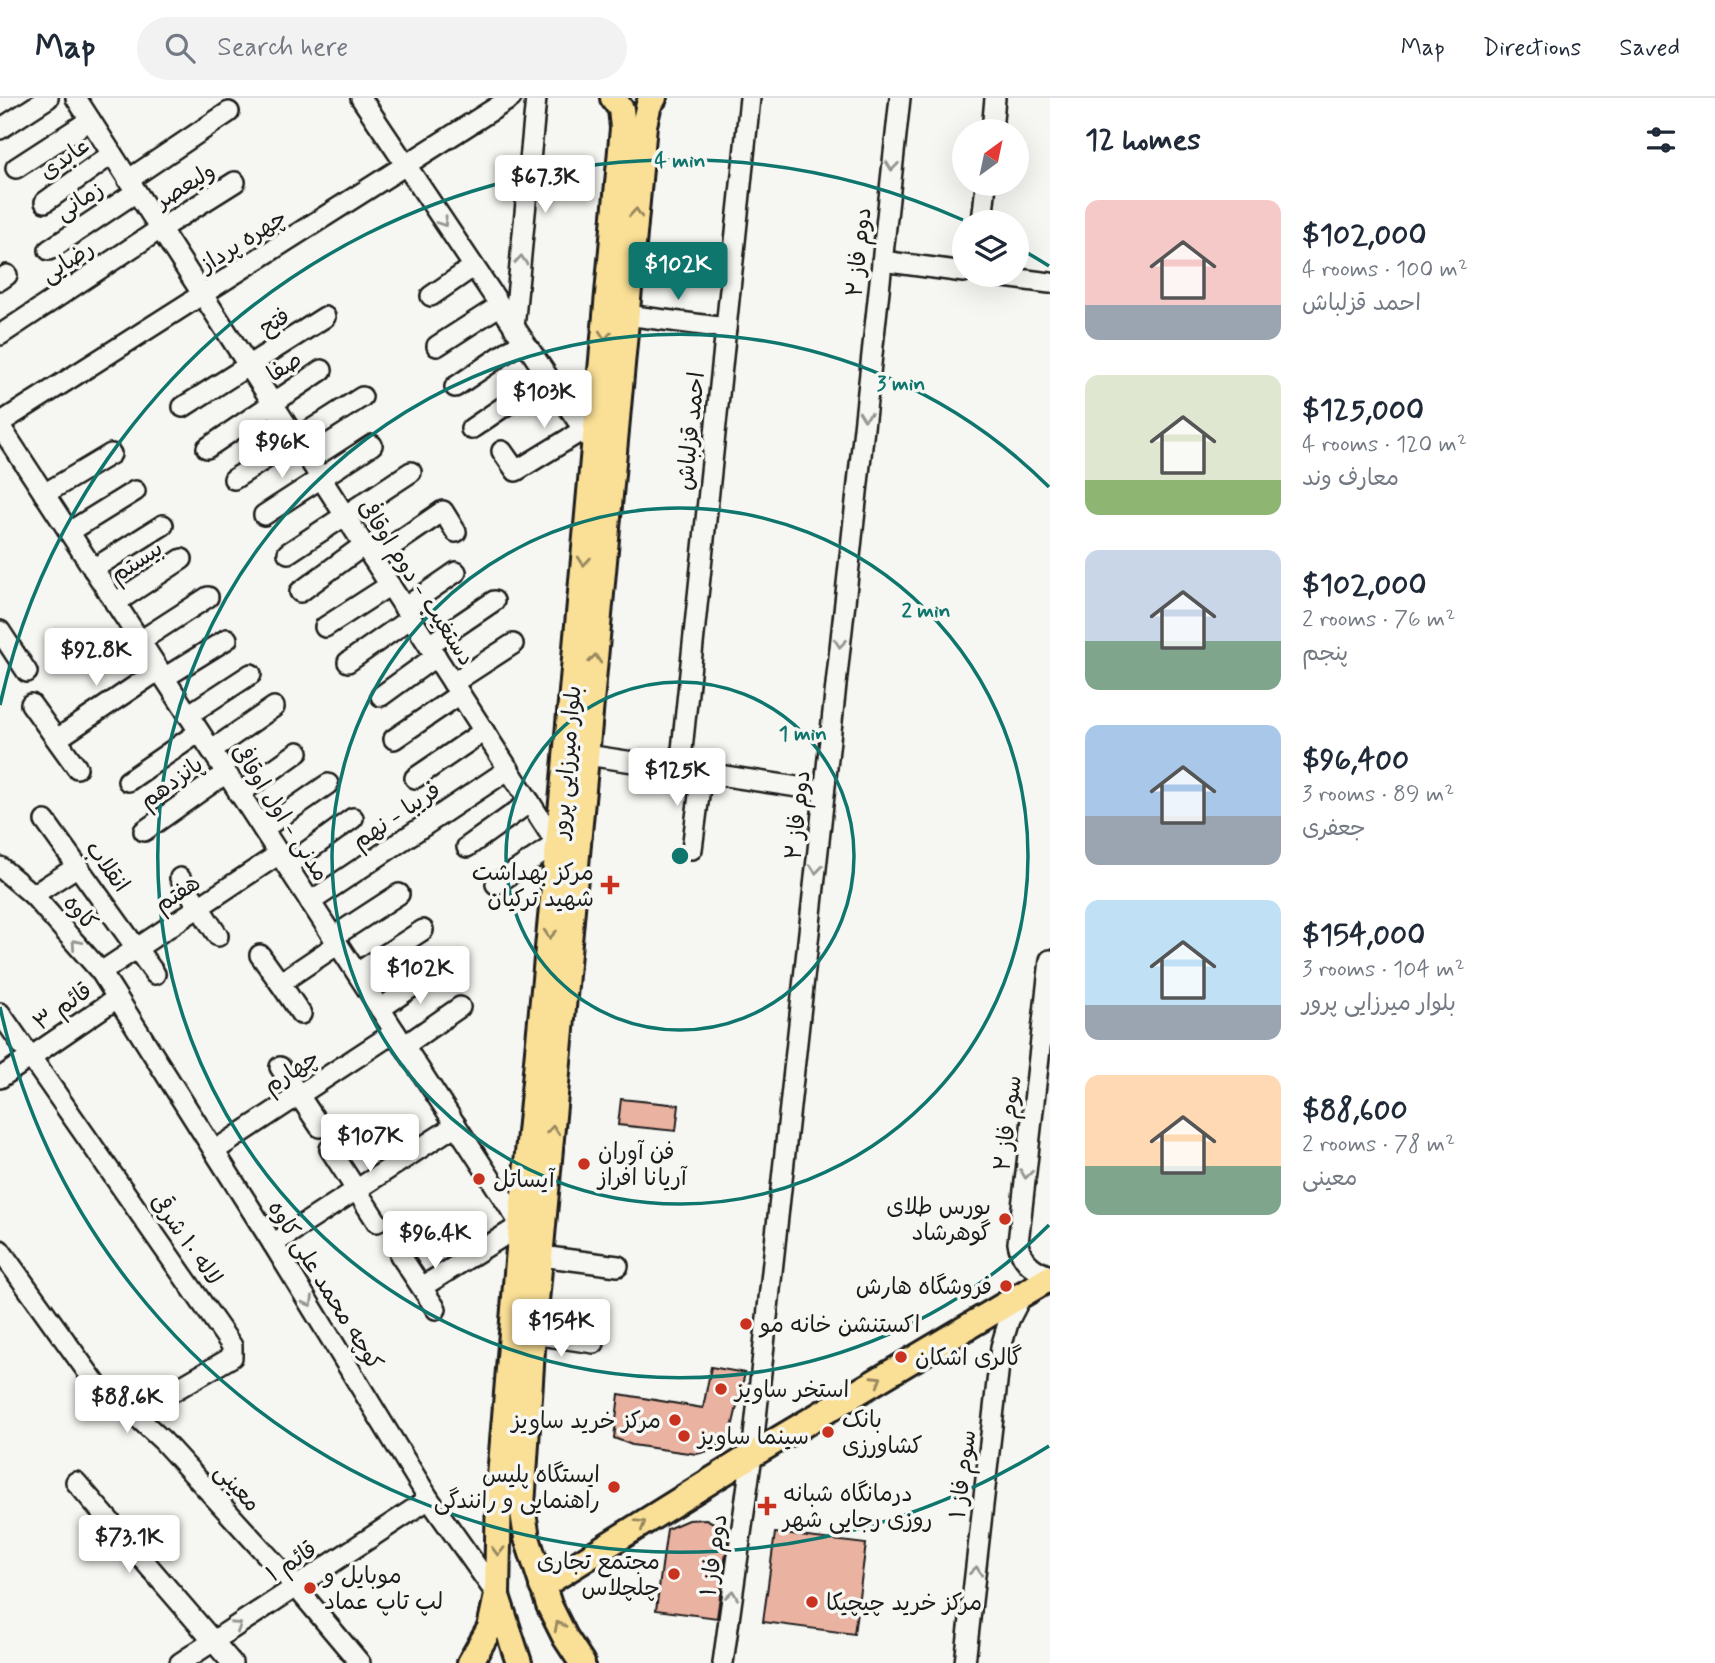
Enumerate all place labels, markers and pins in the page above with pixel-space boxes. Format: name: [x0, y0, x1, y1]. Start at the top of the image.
pin: $67.3K: [488, 156, 602, 215]
pin: $102K: [629, 242, 727, 302]
pin: $103K: [495, 370, 593, 430]
pin: $96K: [241, 420, 323, 480]
pin: $92.8K: [39, 628, 153, 688]
pin: $125K: [628, 748, 726, 808]
centre of rings: [668, 844, 692, 868]
place label: مرکز بهداشت شهید ترکیان: [472, 859, 594, 915]
marker: مرکز بهداشت شهید ترکیان: [600, 875, 620, 895]
pin: $102K: [371, 946, 469, 1006]
pin: $107K: [321, 1114, 419, 1174]
place label: فن آوران آریانا افراز: [596, 1138, 688, 1194]
marker: فن آوران آریانا افراز: [576, 1156, 592, 1172]
place label: آیساتل: [493, 1166, 556, 1196]
marker: آیساتل: [471, 1171, 487, 1187]
place label: بورس طلای گوهرشاد: [886, 1193, 991, 1249]
marker: بورس طلای گوهرشاد: [997, 1211, 1013, 1227]
pin: $96.4K: [378, 1212, 492, 1271]
place label: فروشگاه هارش: [856, 1273, 992, 1303]
marker: فروشگاه هارش: [998, 1278, 1014, 1294]
pin: $154K: [512, 1300, 610, 1359]
place label: اکستنشن خانه مو: [758, 1311, 920, 1341]
marker: اکستنشن خانه مو: [738, 1316, 754, 1332]
place label: گالری اشکان: [915, 1344, 1022, 1374]
marker: گالری اشکان: [893, 1349, 909, 1365]
pin: $88.6K: [70, 1376, 184, 1435]
place label: استخر ساویز: [733, 1376, 849, 1406]
marker: استخر ساویز: [713, 1381, 729, 1397]
place label: بانک کشاورزی: [842, 1406, 923, 1462]
place label: مرکز خرید ساویز: [510, 1407, 661, 1437]
marker: مرکز خرید ساویز: [667, 1412, 683, 1428]
place label: سینما ساویز: [696, 1423, 809, 1453]
marker: بانک کشاورزی: [820, 1424, 836, 1440]
marker: سینما ساویز: [676, 1428, 692, 1444]
place label: ایستگاه پلیس راهنمایی و رانندگی: [434, 1461, 600, 1517]
marker: ایستگاه پلیس راهنمایی و رانندگی: [606, 1479, 622, 1495]
place label: درمانگاه شبانه روزی رجایی شهر: [781, 1480, 932, 1536]
marker: درمانگاه شبانه روزی رجایی شهر: [757, 1496, 777, 1516]
pin: $73.1K: [72, 1516, 186, 1575]
place label: مجتمع تجاری چلچلاس: [537, 1548, 660, 1604]
place label: موبایل و لپ تاپ عماد: [322, 1562, 443, 1618]
marker: مجتمع تجاری چلچلاس: [666, 1566, 682, 1582]
marker: موبایل و لپ تاپ عماد: [302, 1580, 318, 1596]
place label: مرکز خرید چیچیکا: [826, 1589, 982, 1619]
marker: مرکز خرید چیچیکا: [804, 1594, 820, 1610]

